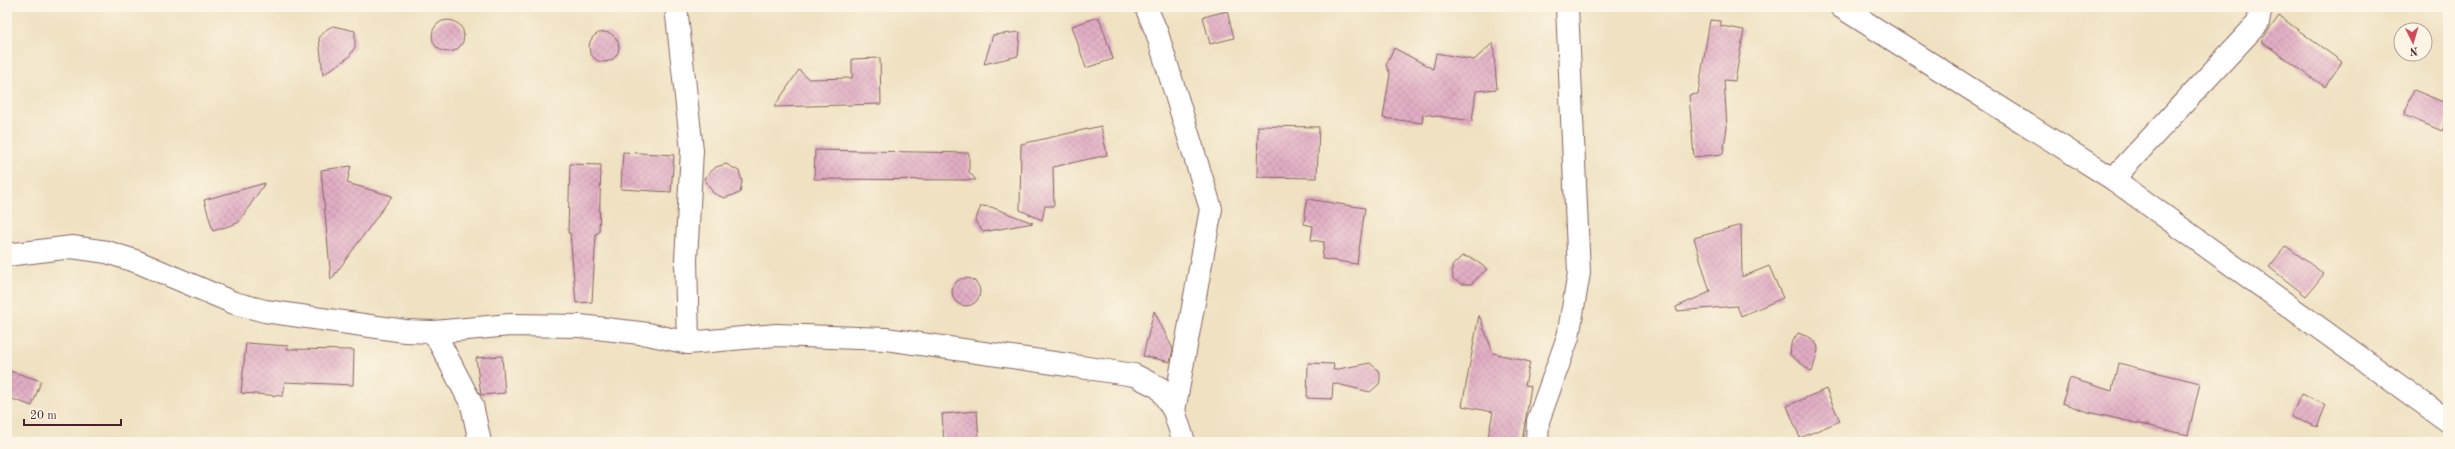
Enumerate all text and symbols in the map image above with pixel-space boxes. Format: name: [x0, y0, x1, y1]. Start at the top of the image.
north arrow: [2393, 22, 2433, 62]
text: N: [2408, 45, 2418, 56]
scale bar: [24, 401, 121, 427]
text: 20 m: [30, 410, 57, 422]

